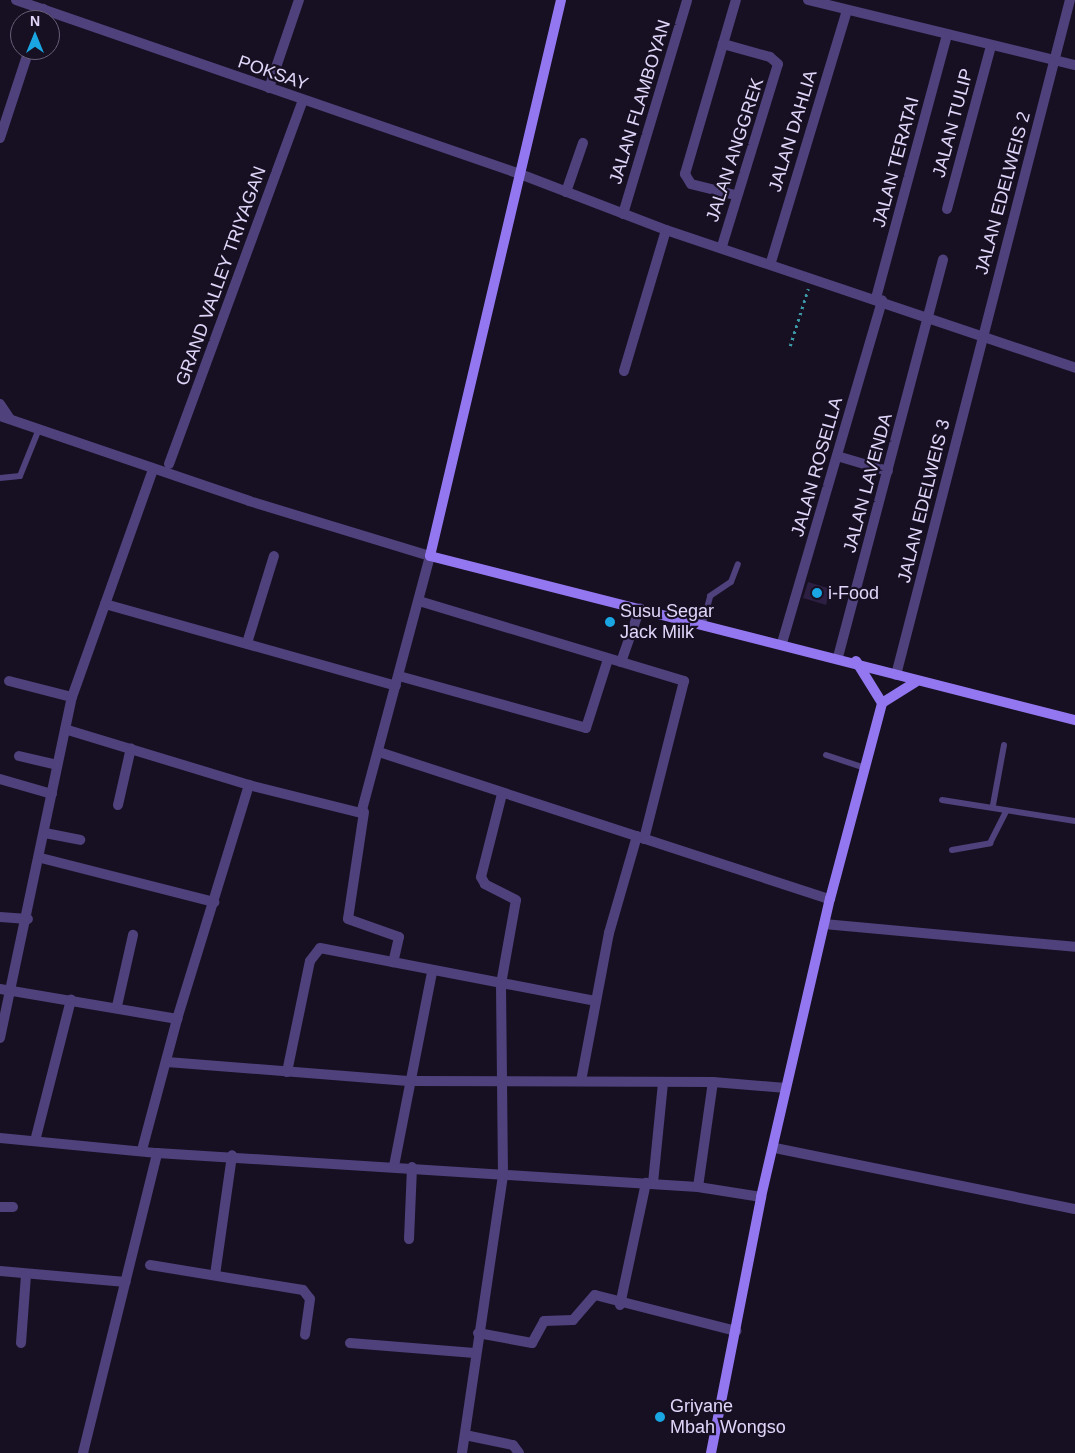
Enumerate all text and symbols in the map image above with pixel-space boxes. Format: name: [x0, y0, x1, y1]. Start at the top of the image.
north arrow: [10, 10, 60, 60]
text: N: [30, 13, 40, 29]
street label: JALAN FLAMBOYAN: [605, 17, 675, 187]
street label: POKSAY: [235, 51, 311, 95]
street label: JALAN TULIP: [928, 66, 978, 180]
street label: JALAN DAHLIA: [764, 68, 822, 194]
street label: JALAN ANGGREK: [701, 75, 769, 225]
street label: JALAN TERATAI: [868, 94, 924, 230]
street label: JALAN EDELWEIS 2: [971, 109, 1035, 277]
street label: GRAND VALLEY TRIYAGAN: [171, 163, 271, 389]
street label: JALAN ROSELLA: [787, 395, 847, 539]
street label: JALAN LAVENDA: [839, 411, 897, 555]
street label: JALAN EDELWEIS 3: [893, 417, 955, 585]
place label: i-Food: [828, 582, 879, 604]
marker: i-Food: [810, 586, 824, 600]
place label: Susu Segar Jack Milk: [620, 601, 714, 644]
marker: Susu Segar Jack Milk: [604, 616, 616, 628]
place label: Griyane Mbah Wongso: [670, 1396, 786, 1438]
marker: Griyane Mbah Wongso: [654, 1411, 666, 1423]

